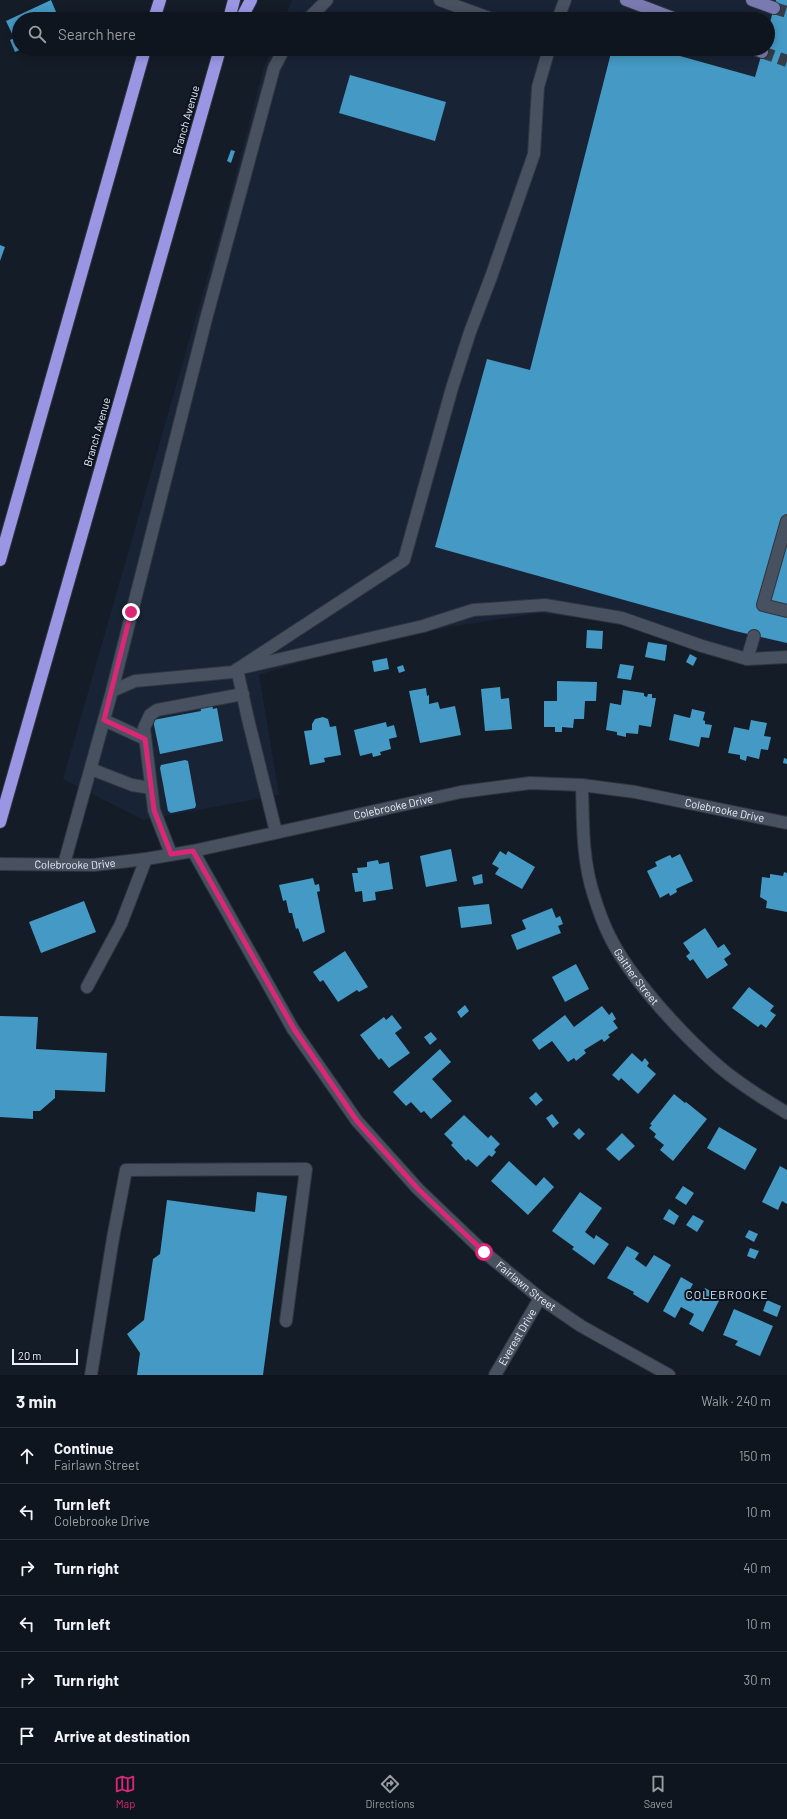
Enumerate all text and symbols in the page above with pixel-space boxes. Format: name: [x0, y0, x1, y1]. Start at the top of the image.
search box: [12, 12, 775, 56]
icon: search: [26, 23, 48, 45]
text: Search here: [58, 25, 136, 43]
street label: Branch Avenue: [169, 84, 202, 156]
street label: Branch Avenue: [80, 396, 113, 468]
route end: [122, 603, 140, 621]
street label: Colebrooke Drive: [352, 791, 434, 821]
street label: Colebrooke Drive: [684, 795, 766, 824]
street label: Colebrooke Drive: [34, 856, 116, 871]
street label: Gaither Street: [612, 946, 662, 1007]
route start: [475, 1243, 493, 1261]
street label: Fairlawn Street: [494, 1258, 559, 1313]
district label: COLEBROOKE: [685, 1287, 769, 1301]
street label: Everest Drive: [495, 1306, 538, 1367]
scale bar: [12, 1347, 78, 1366]
text: 20 m: [18, 1349, 41, 1362]
text: 3 min: [16, 1391, 56, 1411]
text: Walk · 240 m: [701, 1393, 771, 1409]
text: Continue: [54, 1439, 114, 1457]
icon: ahead: [16, 1445, 38, 1467]
text: 150 m: [739, 1448, 771, 1464]
text: Fairlawn Street: [54, 1457, 140, 1473]
text: Turn left: [54, 1495, 110, 1513]
icon: left: [16, 1501, 38, 1523]
text: 10 m: [746, 1504, 771, 1520]
text: Colebrooke Drive: [54, 1513, 150, 1529]
icon: right: [16, 1557, 38, 1579]
text: Turn right: [54, 1559, 119, 1577]
text: 40 m: [743, 1560, 771, 1576]
icon: left: [16, 1613, 38, 1635]
text: Turn left: [54, 1615, 110, 1633]
text: 10 m: [746, 1616, 771, 1632]
icon: right: [16, 1669, 38, 1691]
text: Turn right: [54, 1671, 119, 1689]
text: 30 m: [744, 1672, 771, 1688]
icon: arrive: [16, 1725, 38, 1747]
text: Arrive at destination: [54, 1727, 190, 1745]
tab: Map: [114, 1773, 136, 1810]
tab: Directions: [365, 1773, 415, 1810]
tab: Saved: [644, 1773, 673, 1810]

